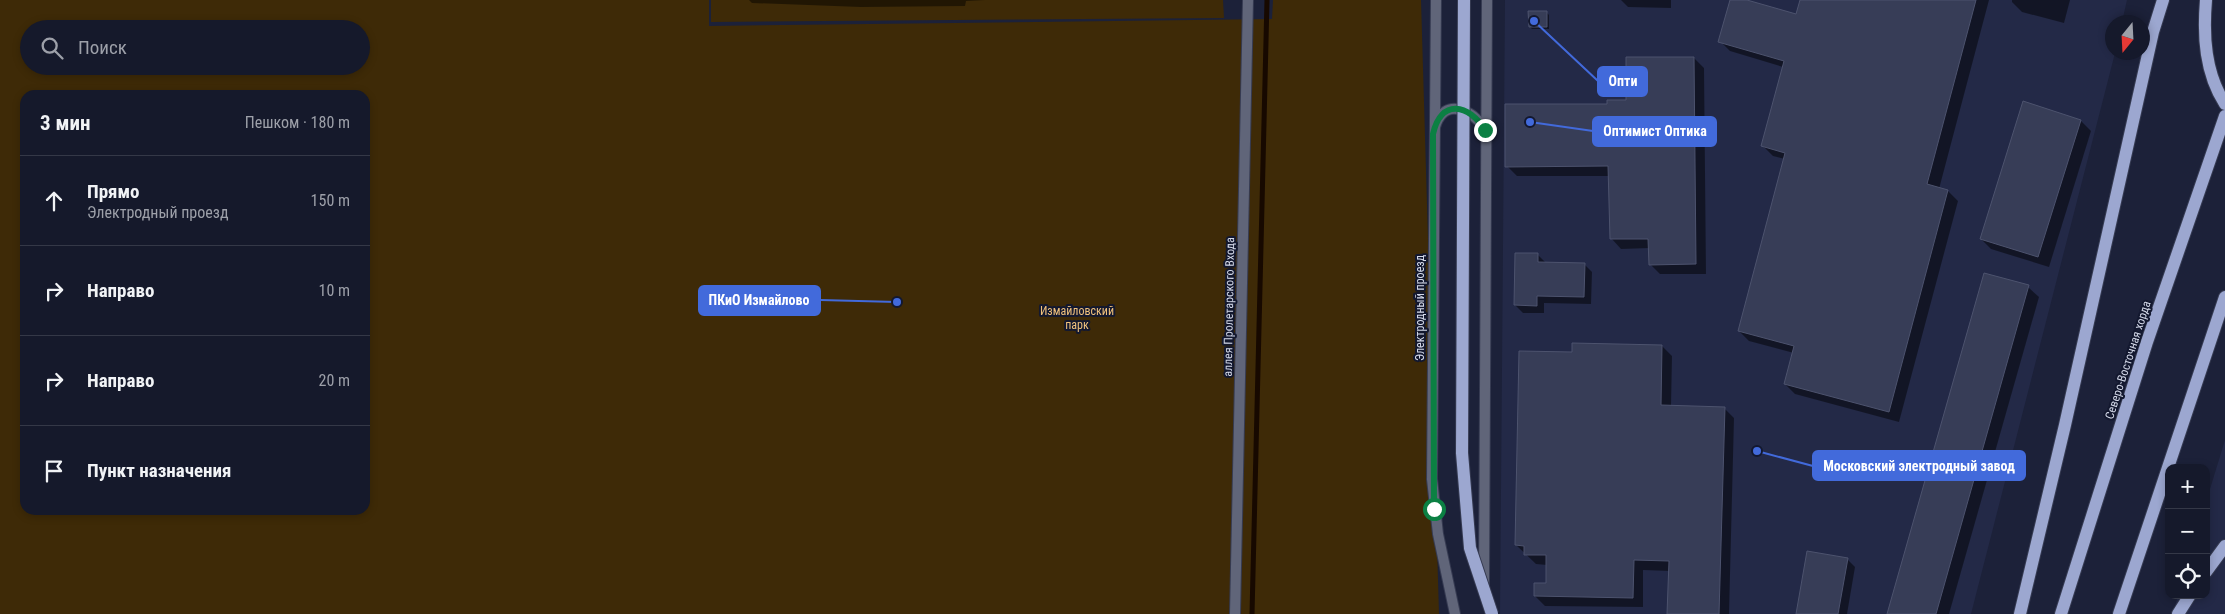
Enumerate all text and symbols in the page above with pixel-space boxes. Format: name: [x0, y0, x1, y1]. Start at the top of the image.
north arrow: [2105, 15, 2150, 60]
search box: [20, 20, 370, 75]
icon: search: [38, 34, 66, 62]
text: Поиск: [78, 36, 127, 59]
callout: Опти: [1598, 67, 1647, 96]
text: Опти: [1609, 73, 1637, 89]
text: 3 мин: [40, 111, 90, 135]
text: Пешком · 180 m: [245, 113, 350, 132]
callout: Оптимист Оптика: [1593, 117, 1716, 146]
route end: [1474, 119, 1497, 142]
text: Оптимист Оптика: [1603, 123, 1707, 139]
text: Прямо: [87, 180, 140, 203]
icon: ahead: [40, 187, 68, 215]
text: 150 m: [311, 191, 350, 210]
text: Электродный проезд: [87, 203, 229, 222]
street label: аллея Пролетарского Входа: [1221, 237, 1237, 377]
street label: Электродный проезд: [1413, 254, 1427, 361]
icon: right: [40, 277, 68, 305]
text: Направо: [87, 279, 154, 302]
text: 10 m: [318, 281, 350, 300]
callout: ПКиО Измайлово: [699, 286, 820, 315]
text: ПКиО Измайлово: [709, 292, 809, 308]
street label: Северо-Восточная хорда: [2102, 299, 2154, 421]
park label: Измайловский парк: [1040, 304, 1114, 332]
icon: right: [40, 367, 68, 395]
text: Направо: [87, 369, 154, 392]
text: 20 m: [318, 371, 350, 390]
callout: Московский электродный завод: [1813, 451, 2025, 480]
icon: arrive: [40, 457, 68, 485]
text: Московский электродный завод: [1823, 458, 2015, 474]
text: Пункт назначения: [87, 459, 231, 482]
map controls: [2165, 464, 2210, 599]
button: +: [2165, 464, 2210, 509]
route start: [1423, 498, 1446, 521]
button: −: [2165, 509, 2210, 554]
button: locate: [2165, 554, 2210, 599]

